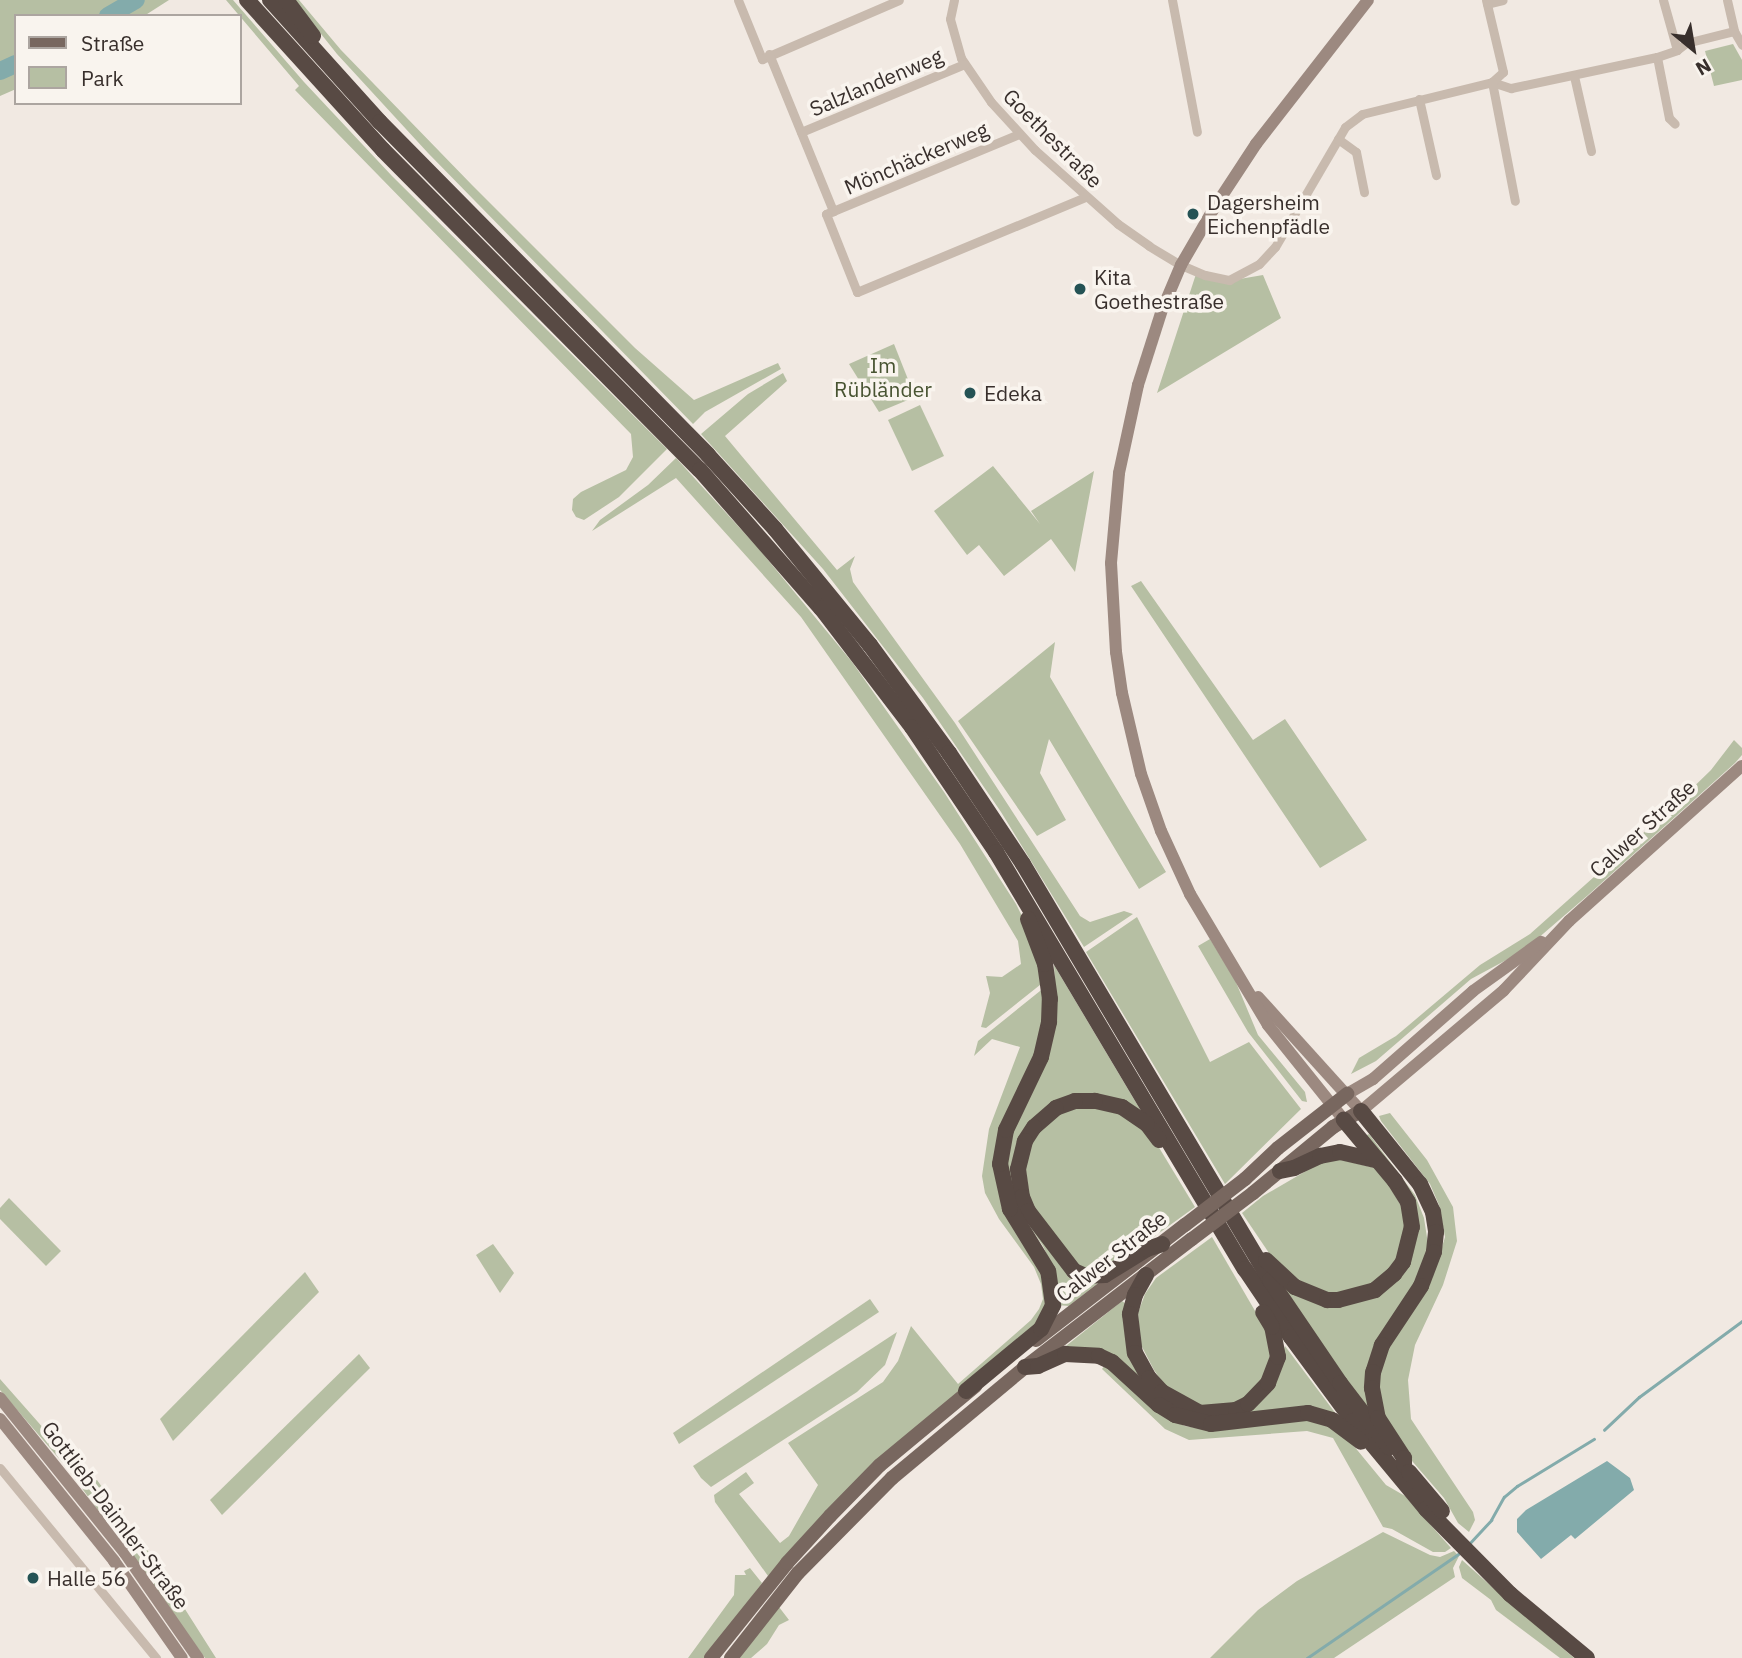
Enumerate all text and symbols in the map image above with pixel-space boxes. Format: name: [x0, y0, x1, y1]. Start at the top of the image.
legend: [14, 14, 242, 105]
north arrow: [1658, 14, 1728, 84]
text: Straße: [81, 29, 144, 57]
street label: Salzlandenweg: [806, 43, 946, 121]
text: N: [1692, 53, 1715, 81]
text: Park: [81, 64, 124, 92]
street label: Goethestraße: [998, 83, 1108, 193]
street label: Mönchäckerweg: [840, 116, 992, 200]
place label: Dagersheim Eichenpfädle: [1207, 189, 1330, 239]
marker: Dagersheim Eichenpfädle: [1185, 206, 1201, 222]
place label: Kita Goethestraße: [1094, 264, 1224, 314]
marker: Kita Goethestraße: [1072, 281, 1088, 297]
park label: Im Rübländer: [834, 352, 932, 402]
place label: Edeka: [984, 380, 1042, 406]
marker: Edeka: [962, 385, 978, 401]
street label: Calwer Straße: [1584, 774, 1700, 882]
street label: Calwer Straße: [1051, 1205, 1171, 1307]
street label: Gottlieb-Daimler-Straße: [37, 1416, 195, 1614]
place label: Halle 56: [47, 1565, 126, 1591]
marker: Halle 56: [25, 1570, 41, 1586]

